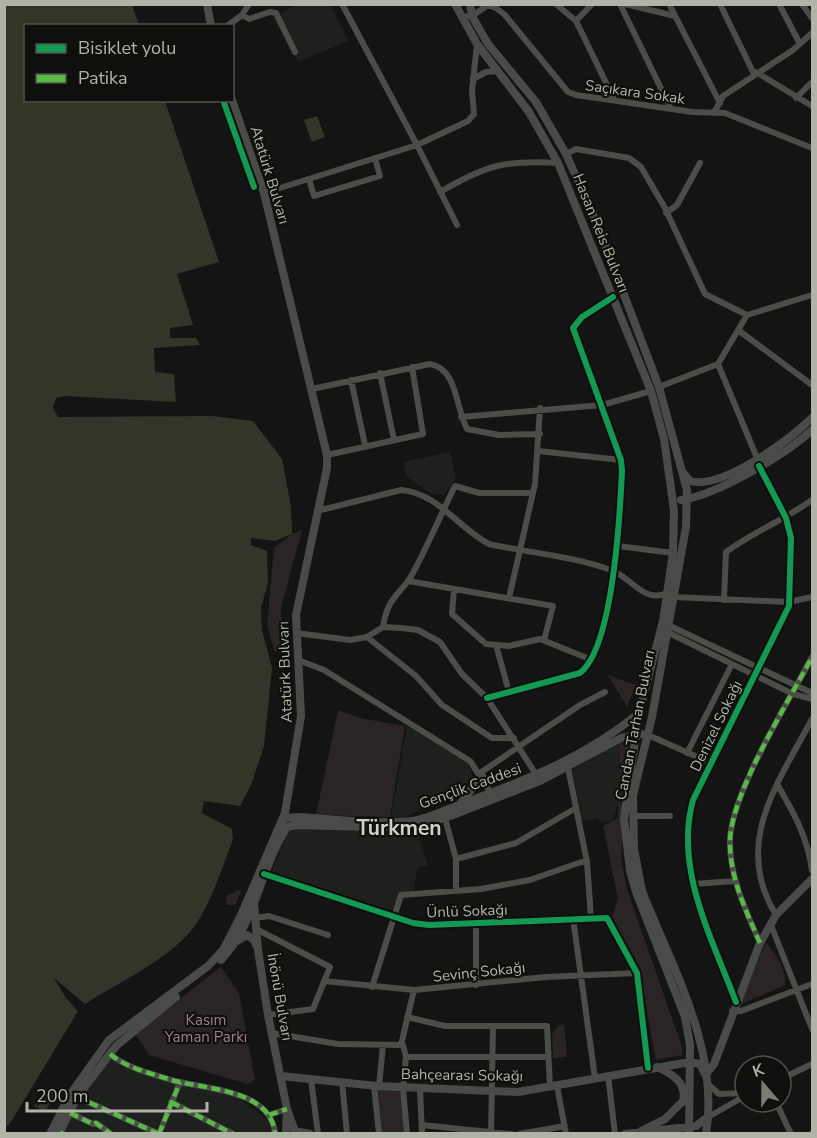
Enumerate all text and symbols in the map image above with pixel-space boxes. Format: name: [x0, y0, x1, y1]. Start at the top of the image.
legend: [24, 24, 234, 102]
text: Bisiklet yolu: [78, 36, 176, 60]
text: Patika: [78, 66, 127, 90]
street label: Saçıkara Sokak: [584, 75, 687, 109]
street label: Atatürk Bulvarı: [246, 124, 294, 226]
street label: Hasan Reis Bulvarı: [568, 171, 634, 295]
street label: Atatürk Bulvarı: [273, 621, 297, 723]
street label: Candan Tarhan Bulvarı: [611, 648, 659, 802]
street label: Denizel Sokağı: [685, 677, 747, 775]
street label: Gençlik Caddesi: [416, 758, 524, 814]
district label: Türkmen: [356, 814, 442, 842]
street label: Ünlü Sokağı: [426, 900, 508, 922]
street label: İnönü Bulvarı: [262, 952, 298, 1042]
street label: Sevinç Sokağı: [432, 957, 526, 987]
park label: Kasım Yaman Parkı: [164, 1010, 247, 1047]
north arrow: [733, 1054, 793, 1114]
text: K: [749, 1058, 768, 1083]
street label: Bahçearası Sokağı: [401, 1064, 523, 1086]
scale bar: [27, 1075, 207, 1113]
text: 200 m: [36, 1084, 88, 1108]

